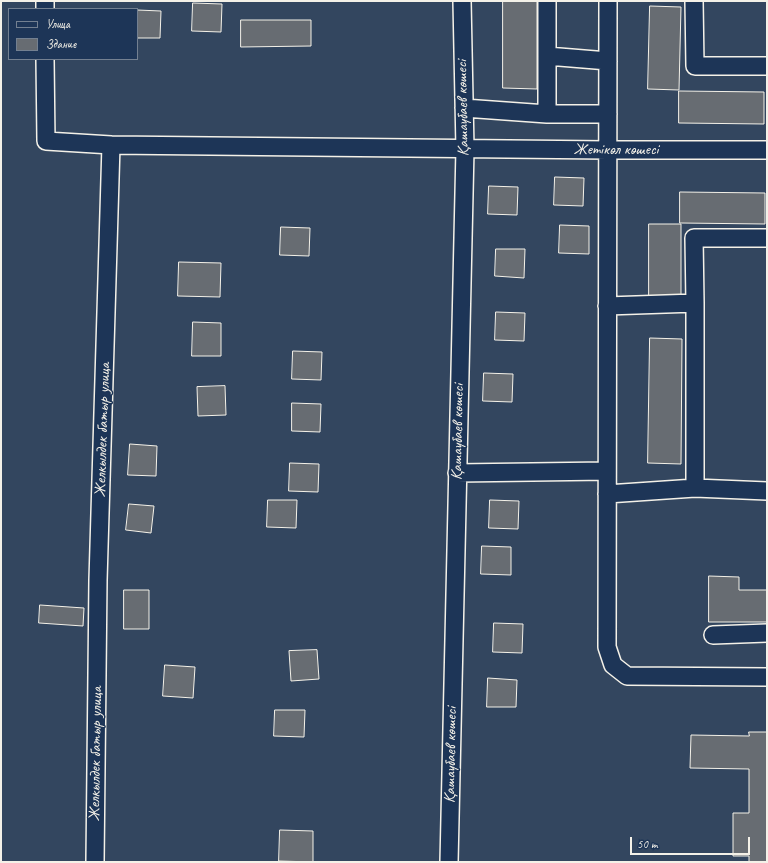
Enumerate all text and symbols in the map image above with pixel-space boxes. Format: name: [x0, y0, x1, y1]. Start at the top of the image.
legend: [8, 8, 138, 60]
text: Улица: [46, 16, 70, 32]
text: Здание: [46, 36, 76, 52]
street label: Қашаубаев көшесі: [453, 60, 473, 156]
street label: Жетікөл көшесі: [573, 140, 659, 160]
street label: Желкылдек батыр улица: [91, 362, 115, 498]
street label: Қашаубаев көшесі: [448, 384, 468, 480]
street label: Желкылдек батыр улица: [85, 686, 107, 822]
street label: Қашаубаев көшесі: [441, 707, 461, 803]
scale bar: [632, 829, 752, 855]
text: 50 m: [637, 836, 657, 852]

